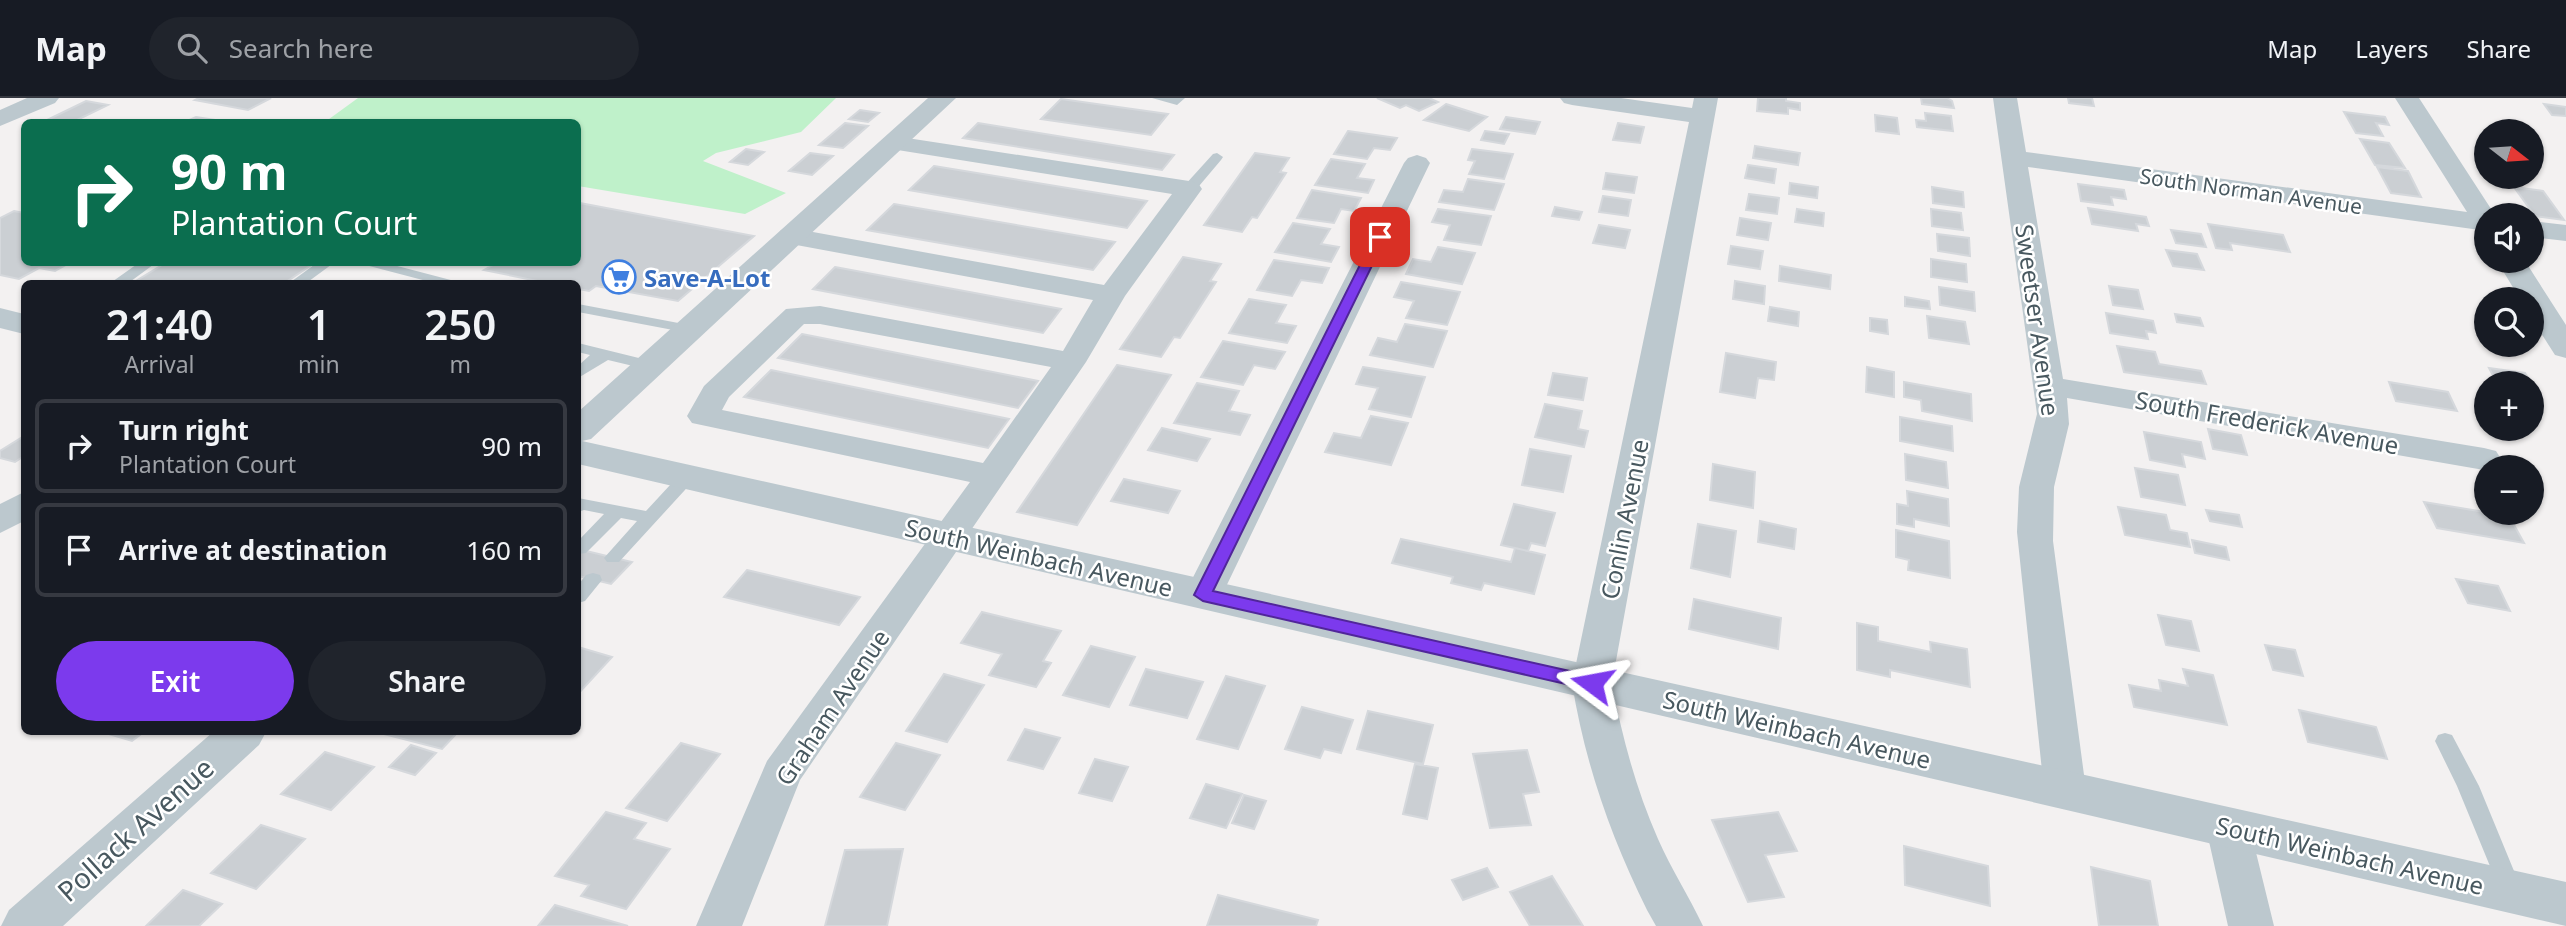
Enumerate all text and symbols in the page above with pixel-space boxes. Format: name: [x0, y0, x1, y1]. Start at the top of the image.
search box: [149, 17, 639, 80]
text: Map: [35, 26, 107, 71]
icon: search: [173, 29, 211, 67]
text: Search here: [229, 30, 373, 66]
text: Map: [2267, 32, 2317, 65]
text: Layers: [2355, 32, 2429, 65]
text: Share: [2467, 32, 2531, 65]
north arrow: [2474, 119, 2544, 189]
map controls: [2474, 119, 2544, 525]
text: 90 m: [171, 138, 288, 204]
icon: right: [56, 147, 147, 238]
street label: South Norman Avenue: [2138, 162, 2364, 220]
text: Plantation Court: [171, 201, 417, 244]
button: sound: [2474, 203, 2544, 273]
pin: [1350, 207, 1410, 267]
icon: arrive: [1361, 218, 1399, 256]
street label: Sweetser Avenue: [2008, 222, 2068, 418]
supermarket icon: Save-A-Lot: [600, 258, 638, 296]
place label: Save-A-Lot: [644, 261, 770, 294]
button: search: [2474, 287, 2544, 357]
text: 21:40: [106, 295, 213, 352]
text: 1: [307, 295, 331, 352]
text: 250: [424, 295, 496, 352]
text: Arrival: [124, 348, 195, 380]
text: min: [298, 348, 340, 380]
text: m: [450, 348, 471, 380]
button: +: [2474, 371, 2544, 441]
street label: South Frederick Avenue: [2133, 383, 2401, 461]
text: Turn right: [119, 412, 249, 448]
icon: right: [60, 427, 98, 465]
text: 90 m: [481, 428, 542, 464]
street label: Conlin Avenue: [1592, 436, 1656, 602]
text: Plantation Court: [119, 448, 296, 480]
button: −: [2474, 455, 2544, 525]
street label: South Weinbach Avenue: [902, 510, 1176, 604]
icon: arrive: [60, 531, 98, 569]
text: Arrive at destination: [119, 532, 388, 568]
text: 160 m: [466, 532, 542, 568]
street label: Graham Avenue: [768, 622, 896, 792]
button: Exit: [56, 641, 294, 721]
button: Share: [308, 641, 546, 721]
position arrow: [1555, 646, 1629, 720]
street label: South Weinbach Avenue: [1660, 682, 1934, 776]
street label: Pollack Avenue: [49, 749, 221, 909]
street label: South Weinbach Avenue: [2213, 808, 2487, 902]

